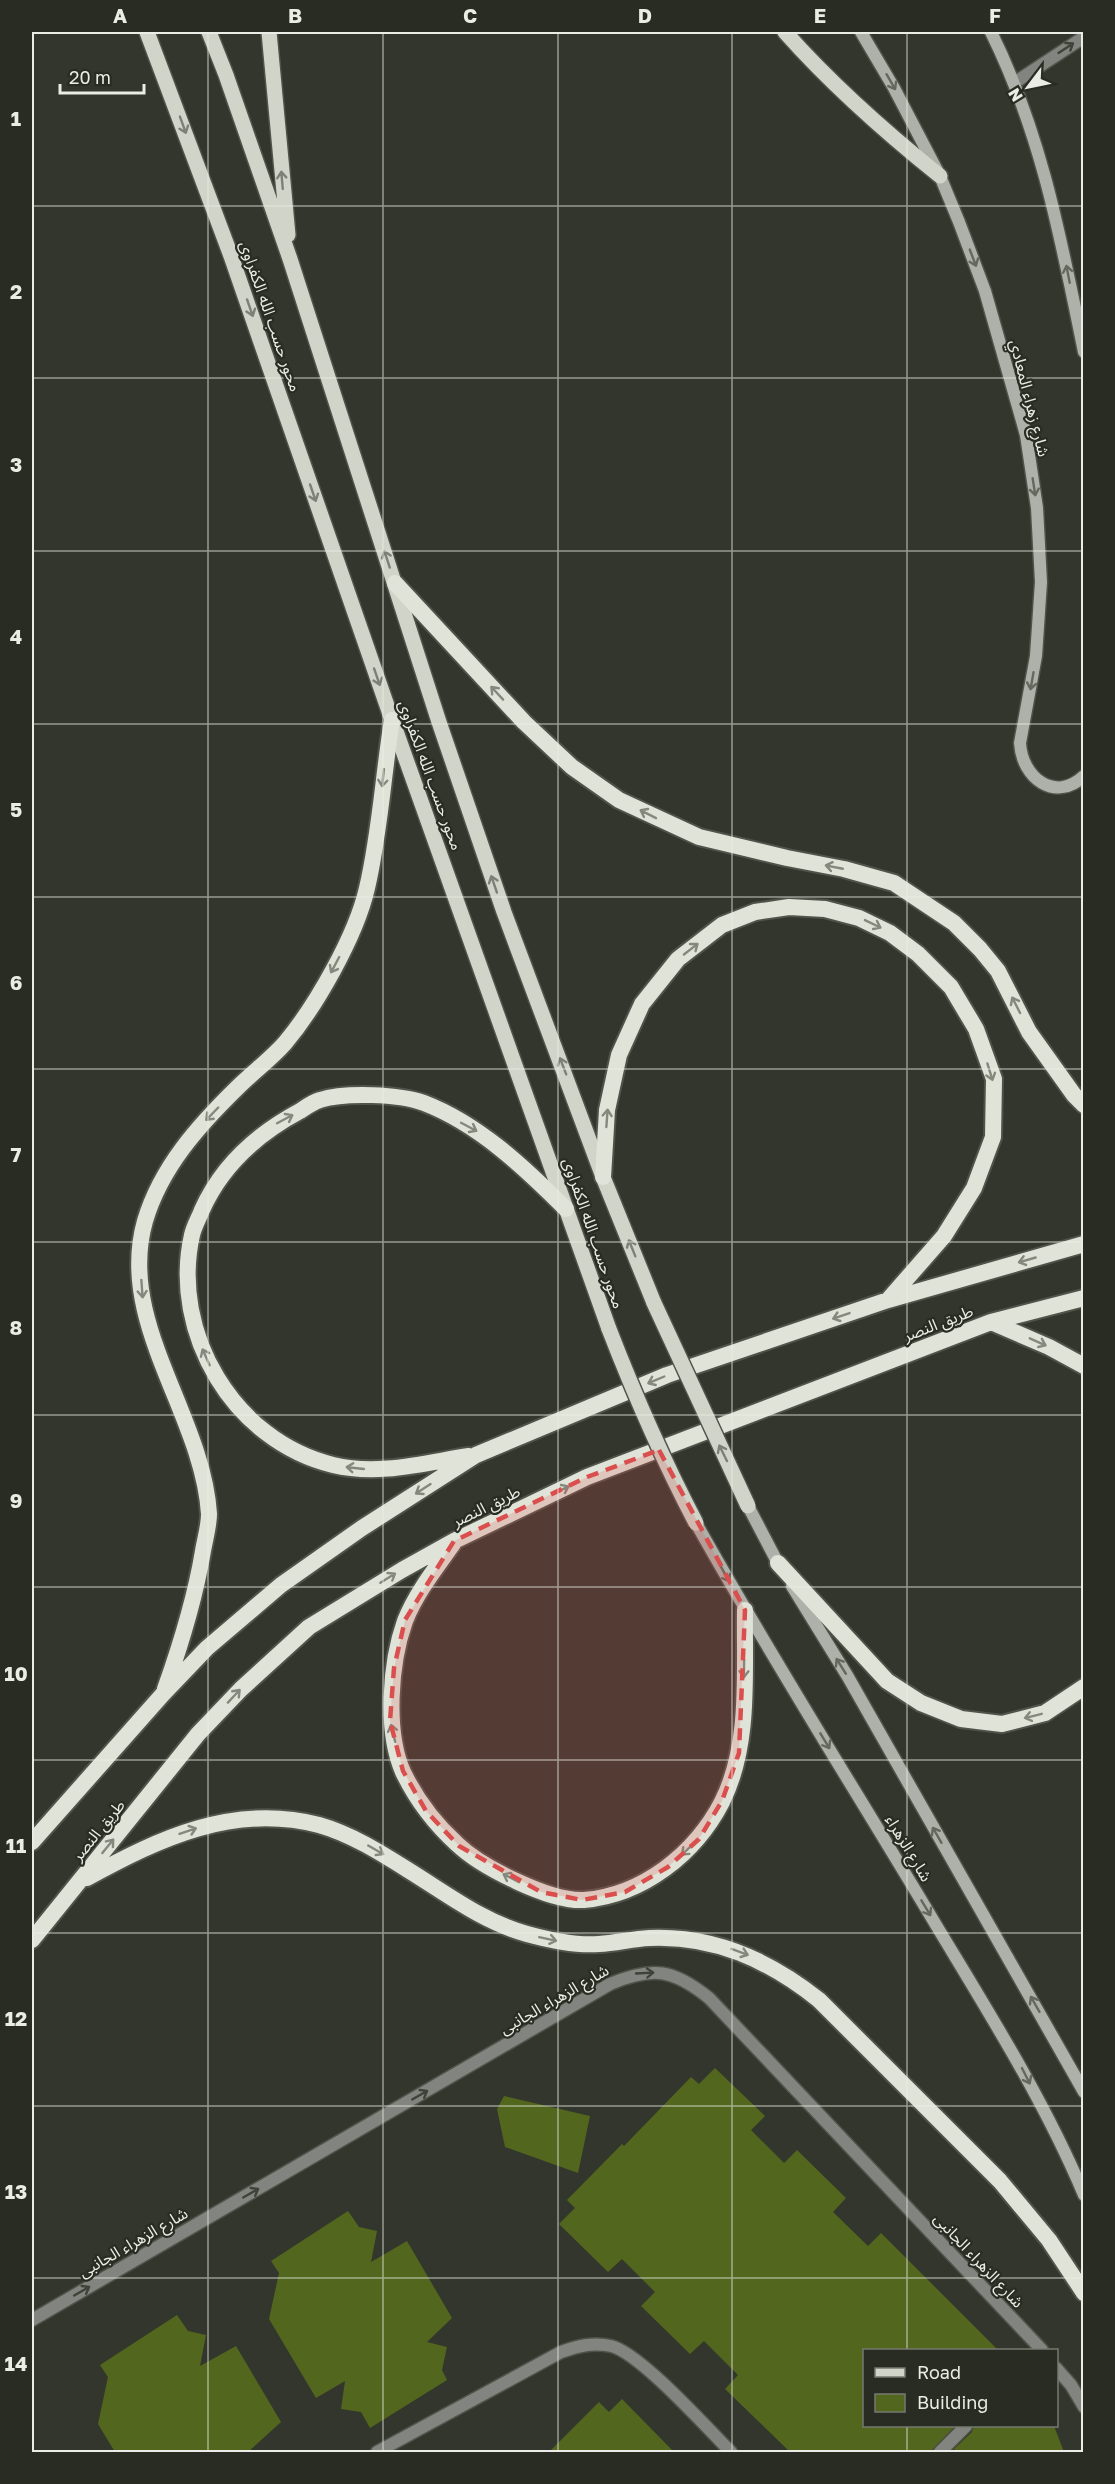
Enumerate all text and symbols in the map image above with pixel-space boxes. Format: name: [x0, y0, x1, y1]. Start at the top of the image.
text: A: [113, 3, 127, 27]
text: B: [288, 3, 302, 27]
text: C: [463, 3, 477, 27]
text: D: [638, 3, 652, 27]
text: E: [814, 3, 826, 27]
text: F: [989, 3, 1001, 27]
one-way arrow: [1057, 42, 1074, 54]
scale bar: [60, 57, 144, 95]
north arrow: [998, 57, 1058, 117]
text: 20 m: [69, 66, 111, 88]
one-way arrow: [885, 73, 897, 90]
text: N: [1004, 84, 1027, 105]
text: 1: [11, 106, 21, 130]
one-way arrow: [179, 115, 190, 134]
one-way arrow: [277, 170, 288, 190]
street label: محور حسب الله الكفراوى: [236, 238, 306, 394]
one-way arrow: [968, 249, 979, 267]
one-way arrow: [1062, 264, 1073, 284]
text: 2: [10, 279, 22, 303]
one-way arrow: [245, 299, 256, 317]
street label: شارع زهراء المعادي: [1003, 337, 1054, 459]
text: 3: [10, 452, 22, 476]
one-way arrow: [1029, 477, 1040, 496]
one-way arrow: [309, 483, 320, 502]
one-way arrow: [381, 550, 392, 569]
text: 4: [10, 624, 22, 648]
one-way arrow: [372, 667, 383, 686]
one-way arrow: [1026, 671, 1037, 690]
one-way arrow: [490, 685, 504, 700]
street label: محور حسب الله الكفراوى: [395, 697, 467, 853]
one-way arrow: [378, 767, 389, 787]
text: 5: [10, 797, 22, 821]
one-way arrow: [639, 807, 657, 819]
one-way arrow: [825, 861, 845, 872]
one-way arrow: [488, 875, 499, 893]
one-way arrow: [863, 919, 881, 931]
one-way arrow: [683, 942, 699, 955]
one-way arrow: [328, 955, 340, 973]
text: 6: [10, 970, 22, 994]
one-way arrow: [1009, 996, 1021, 1014]
one-way arrow: [557, 1057, 568, 1076]
one-way arrow: [985, 1062, 996, 1081]
one-way arrow: [205, 1107, 219, 1122]
one-way arrow: [602, 1109, 613, 1129]
one-way arrow: [276, 1113, 293, 1125]
one-way arrow: [459, 1122, 477, 1133]
text: 7: [11, 1142, 22, 1166]
street label: محور حسب الله الكفراوى: [559, 1155, 629, 1311]
one-way arrow: [626, 1240, 637, 1258]
one-way arrow: [1018, 1255, 1037, 1266]
one-way arrow: [137, 1278, 148, 1298]
street label: طريق النصر: [899, 1300, 976, 1347]
one-way arrow: [832, 1312, 851, 1323]
text: 8: [10, 1315, 22, 1339]
one-way arrow: [1029, 1338, 1047, 1349]
one-way arrow: [200, 1349, 212, 1367]
one-way arrow: [648, 1374, 666, 1386]
one-way arrow: [716, 1445, 728, 1463]
one-way arrow: [346, 1462, 366, 1473]
street label: طريق النصر: [448, 1481, 524, 1532]
one-way arrow: [416, 1483, 432, 1495]
one-way arrow: [552, 1484, 570, 1495]
text: 9: [10, 1488, 22, 1512]
one-way arrow: [720, 1565, 731, 1583]
one-way arrow: [379, 1572, 396, 1584]
one-way arrow: [738, 1658, 750, 1678]
one-way arrow: [834, 1658, 846, 1675]
text: 10: [4, 1661, 28, 1685]
one-way arrow: [226, 1689, 241, 1704]
one-way arrow: [1024, 1710, 1043, 1722]
one-way arrow: [387, 1724, 399, 1743]
one-way arrow: [820, 1732, 832, 1749]
street label: طريق النصر: [67, 1795, 130, 1866]
street label: شارع الزهراء: [879, 1811, 937, 1887]
one-way arrow: [178, 1824, 197, 1835]
one-way arrow: [931, 1827, 943, 1844]
text: 11: [6, 1833, 26, 1857]
one-way arrow: [102, 1838, 115, 1854]
one-way arrow: [681, 1842, 696, 1856]
one-way arrow: [366, 1845, 384, 1856]
one-way arrow: [502, 1872, 520, 1884]
one-way arrow: [921, 1899, 933, 1916]
one-way arrow: [538, 1933, 557, 1945]
one-way arrow: [730, 1948, 749, 1959]
street label: شارع الزهراء الجانبى: [496, 1960, 614, 2041]
one-way arrow: [635, 1967, 655, 1978]
one-way arrow: [1028, 1996, 1040, 2013]
text: 12: [5, 2006, 27, 2030]
one-way arrow: [1020, 2067, 1032, 2084]
one-way arrow: [411, 2089, 428, 2101]
text: 13: [5, 2179, 27, 2203]
one-way arrow: [242, 2187, 259, 2199]
street label: شارع الزهراء الجانبى: [75, 2203, 193, 2284]
street label: شارع الزهراء الجانبى: [928, 2208, 1028, 2314]
one-way arrow: [73, 2284, 90, 2296]
legend: [863, 2349, 1058, 2427]
text: 14: [5, 2351, 27, 2375]
text: Road: [917, 2361, 961, 2383]
text: Building: [917, 2391, 988, 2413]

